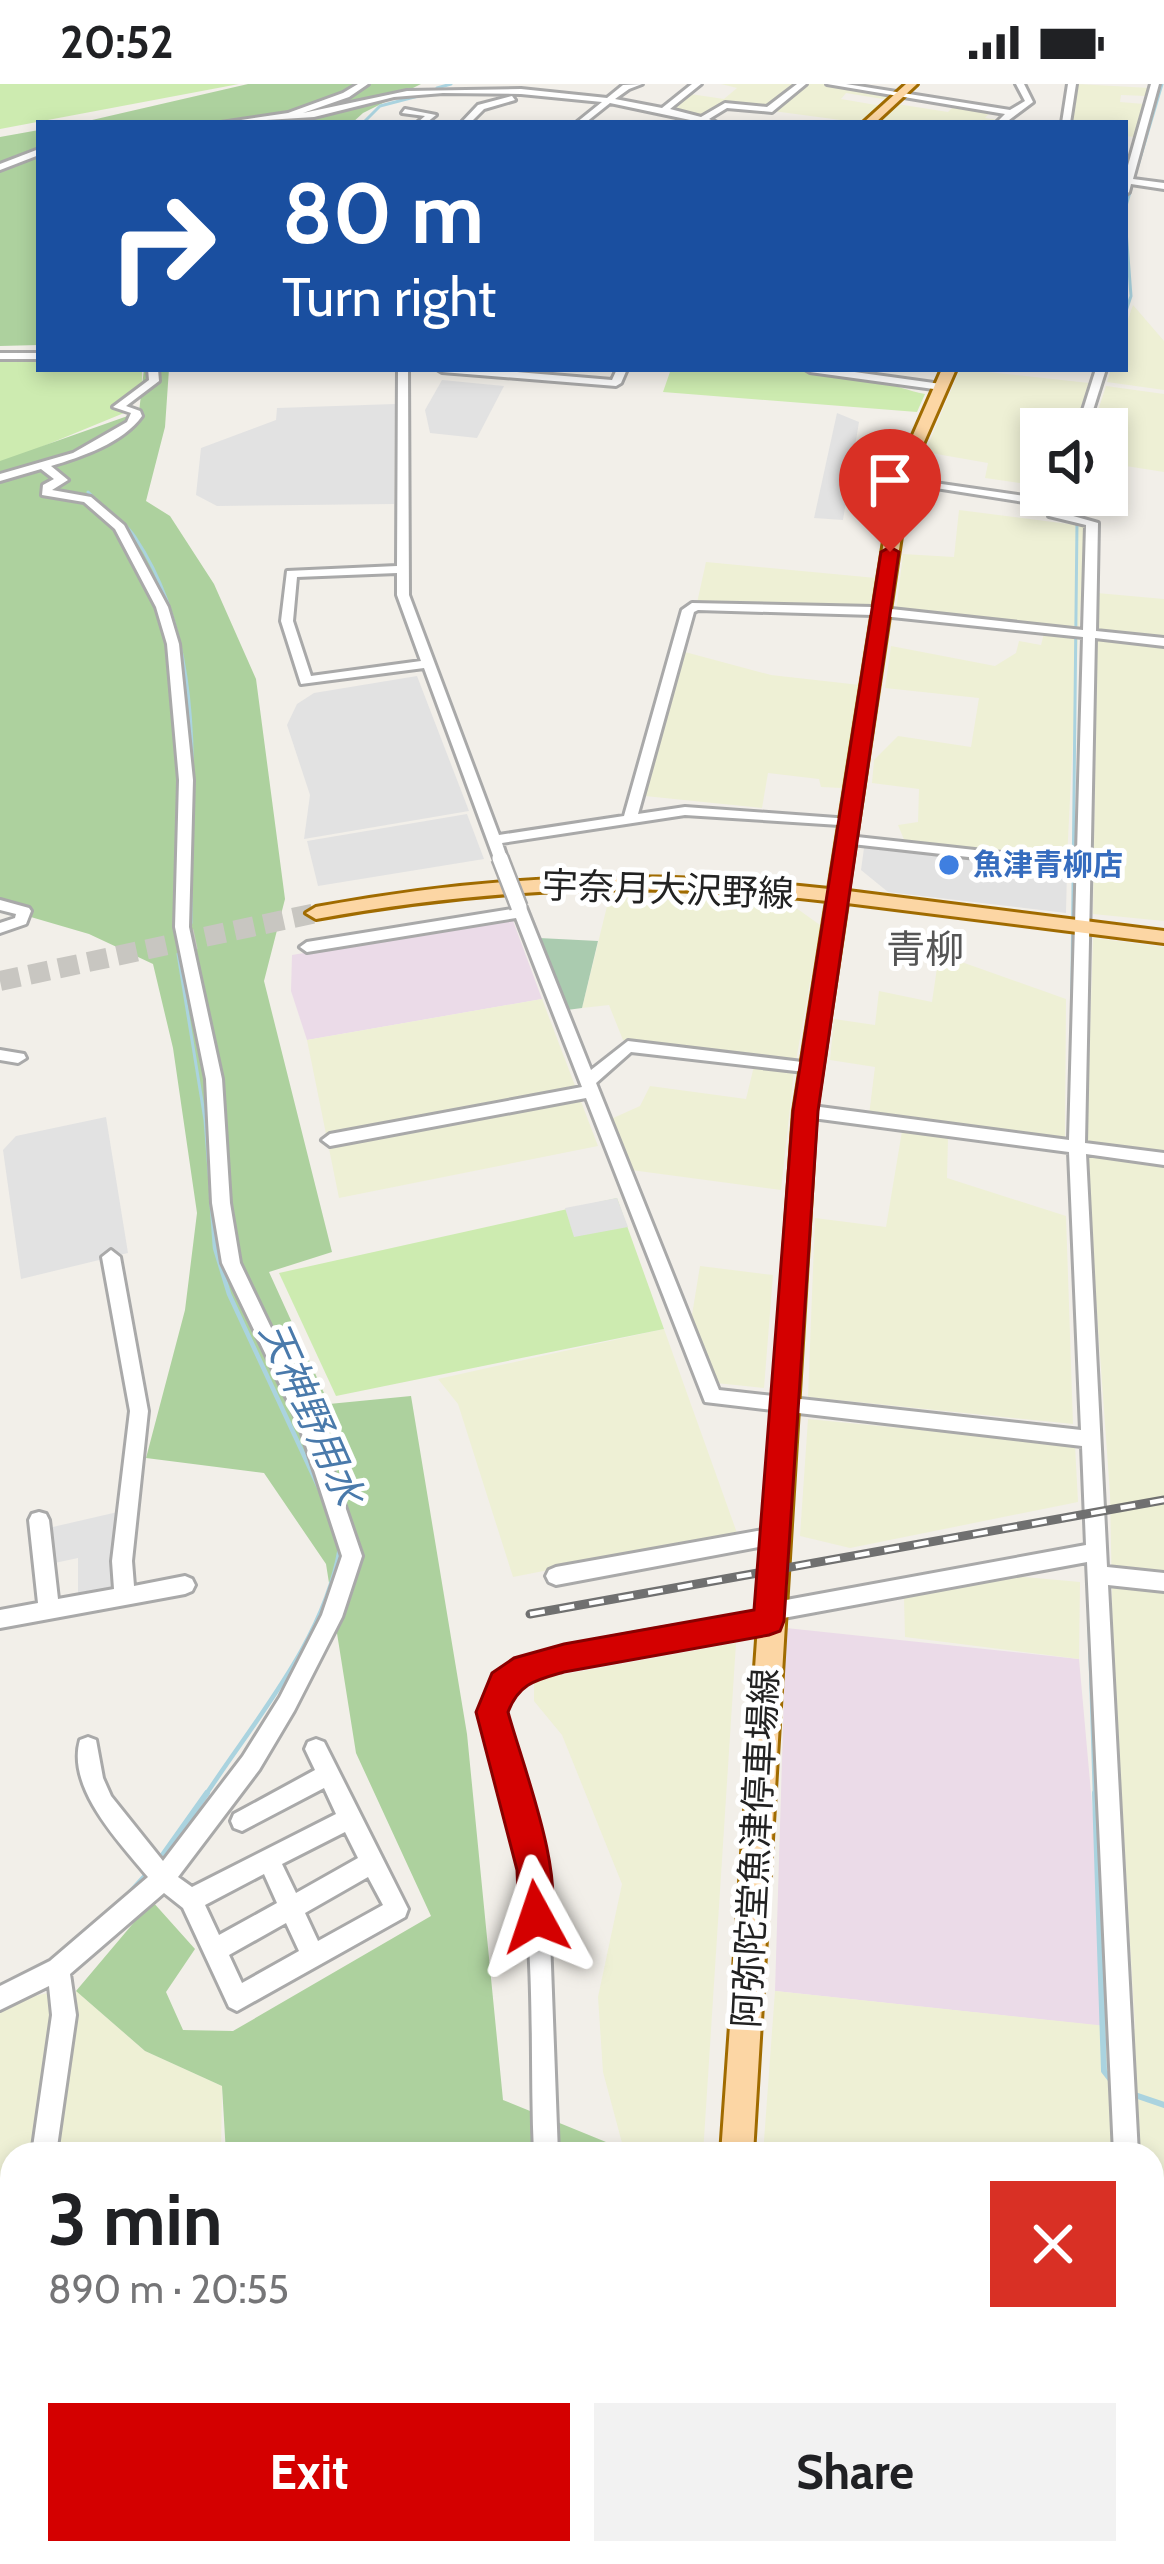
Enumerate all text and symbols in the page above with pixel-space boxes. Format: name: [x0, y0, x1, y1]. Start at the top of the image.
text: 20:52: [60, 15, 174, 69]
text: 80 m: [282, 162, 484, 264]
icon: right: [84, 168, 240, 324]
text: Turn right: [282, 264, 496, 330]
map controls: [1020, 408, 1128, 516]
button: sound: [1020, 408, 1128, 516]
pin: [839, 429, 941, 552]
icon: arrive: [857, 447, 923, 513]
place label: 魚津青柳店: [973, 846, 1123, 883]
marker: 魚津青柳店: [936, 852, 962, 878]
street label: 宇奈月大沢野線: [541, 863, 795, 915]
district label: 青柳: [886, 925, 964, 973]
water label: 天神野用水: [250, 1314, 375, 1515]
street label: 阿弥陀堂魚津停車場線: [724, 1667, 786, 2029]
position arrow: [473, 1854, 599, 1980]
text: 3 min: [48, 2176, 223, 2263]
button: close: [990, 2181, 1116, 2307]
text: 890 m · 20:55: [48, 2265, 289, 2313]
button: Exit: [48, 2403, 570, 2541]
button: Share: [594, 2403, 1116, 2541]

